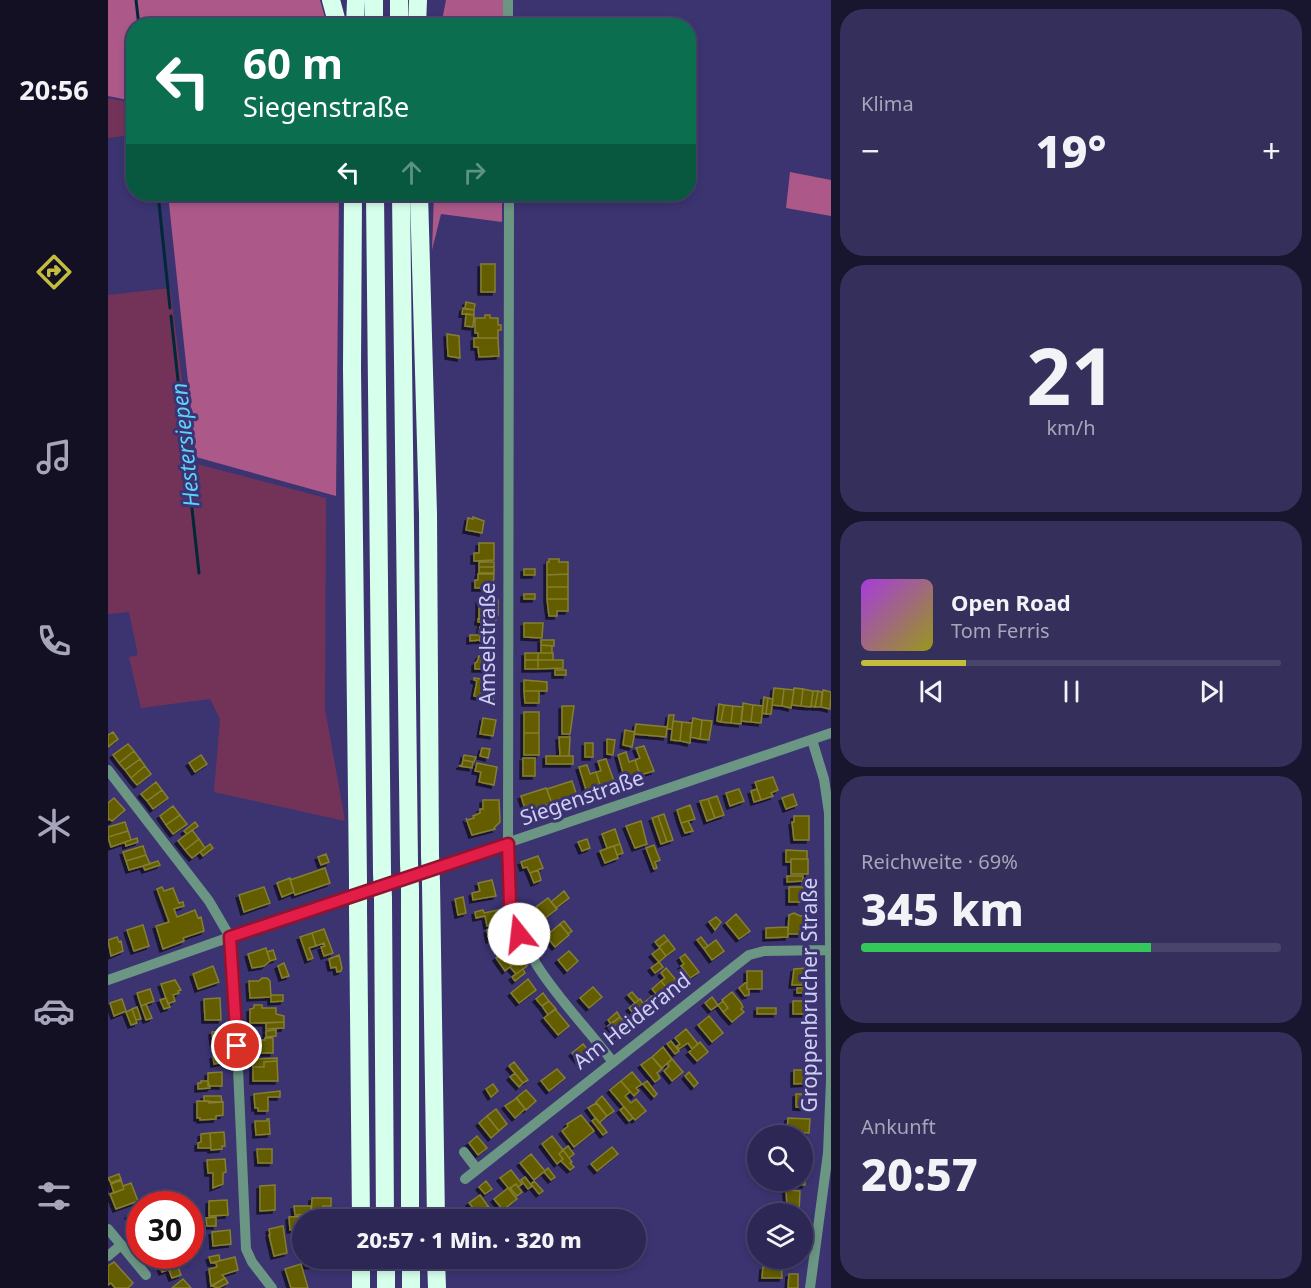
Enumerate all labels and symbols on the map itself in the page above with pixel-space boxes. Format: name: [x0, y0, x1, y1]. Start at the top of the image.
water label: Hestersiepen: [163, 381, 205, 509]
street label: Amselstraße: [473, 582, 501, 706]
street label: Siegenstraße: [516, 763, 647, 831]
street label: Groppenbrucher Straße: [795, 878, 823, 1112]
position arrow: [487, 902, 551, 966]
street label: Am Heiderand: [567, 965, 696, 1075]
pin: [211, 1020, 262, 1071]
speed limit sign: 30: [126, 1191, 204, 1269]

